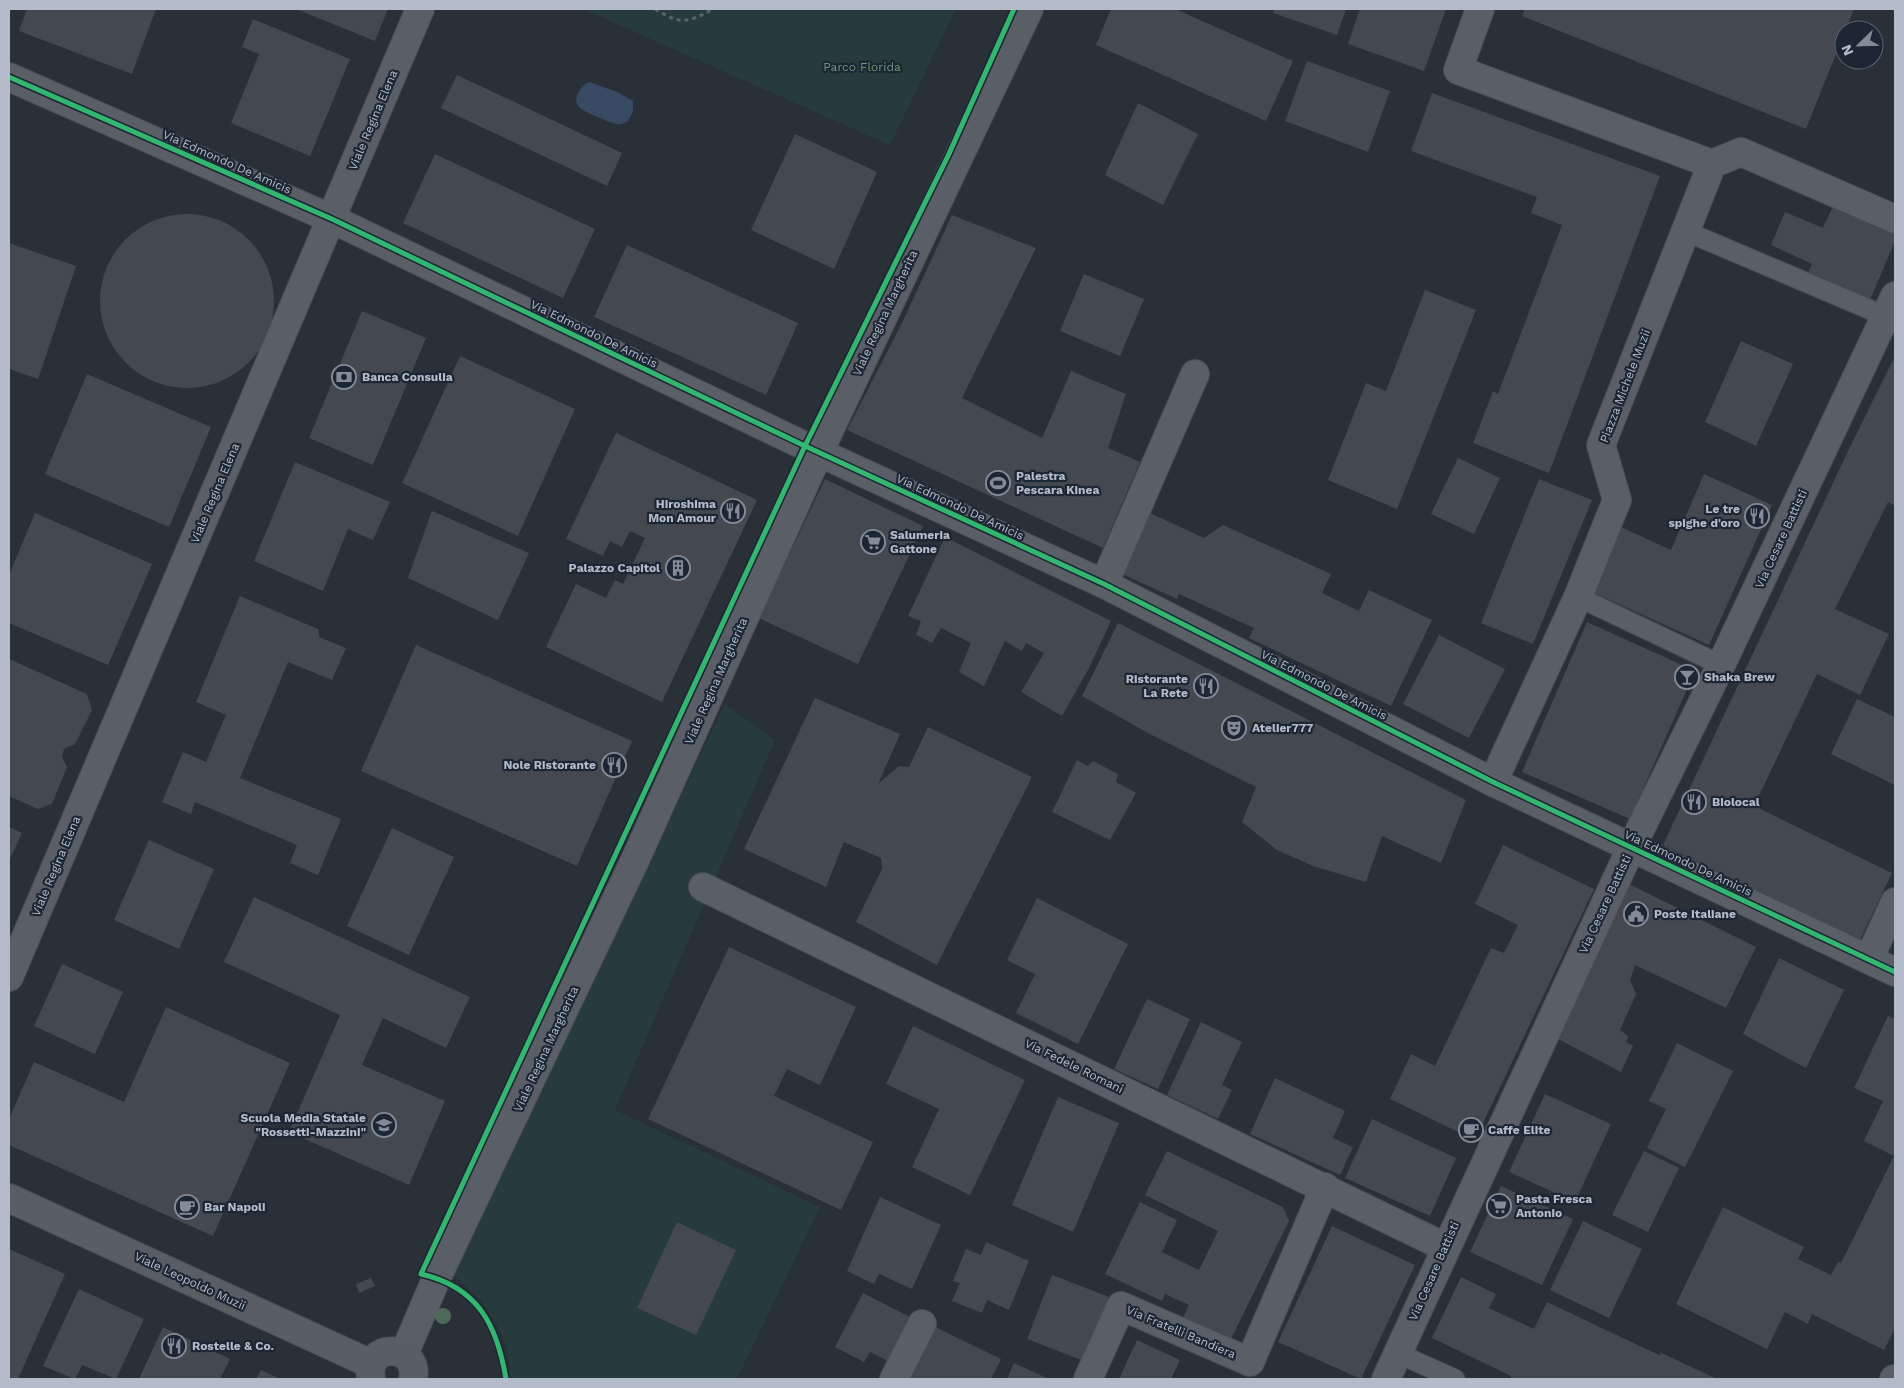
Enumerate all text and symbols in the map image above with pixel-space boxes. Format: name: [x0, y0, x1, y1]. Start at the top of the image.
north arrow: [1834, 20, 1884, 70]
text: N: [1838, 42, 1856, 58]
park label: Parco Florida: [823, 60, 901, 74]
street label: Viale Regina Elena: [346, 68, 400, 172]
street label: Via Edmondo De Amicis: [160, 127, 294, 197]
street label: Viale Regina Margherita: [850, 248, 920, 378]
street label: Via Edmondo De Amicis: [528, 297, 660, 371]
street label: Piazza Michele Muzii: [1597, 327, 1653, 445]
bank icon: Banca Consulia: [331, 364, 357, 390]
place label: Banca Consulia: [362, 370, 453, 384]
street label: Viale Regina Elena: [188, 441, 242, 545]
place label: Palestra Pescara Kinea: [1016, 469, 1099, 497]
sports icon: Palestra Pescara Kinea: [985, 470, 1011, 496]
street label: Via Edmondo De Amicis: [894, 471, 1026, 543]
street label: Via Cesare Battisti: [1752, 488, 1810, 590]
place label: Hiroshima Mon Amour: [648, 497, 717, 525]
restaurant icon: Hiroshima Mon Amour: [720, 498, 746, 524]
place label: Le tre spighe d'oro: [1668, 502, 1740, 530]
restaurant icon: Le tre spighe d'oro: [1744, 503, 1770, 529]
place label: Salumeria Gattone: [890, 528, 950, 556]
supermarket icon: Salumeria Gattone: [860, 529, 886, 555]
building icon: Palazzo Capitol: [665, 555, 691, 581]
place label: Palazzo Capitol: [569, 561, 660, 575]
street label: Viale Regina Margherita: [682, 615, 750, 746]
street label: Via Edmondo De Amicis: [1259, 647, 1389, 723]
bar icon: Shaka Brew: [1674, 664, 1700, 690]
place label: Shaka Brew: [1704, 670, 1775, 684]
place label: Ristorante La Rete: [1126, 672, 1188, 700]
restaurant icon: Ristorante La Rete: [1193, 673, 1219, 699]
theatre icon: Atelier777: [1221, 715, 1247, 741]
place label: Atelier777: [1252, 721, 1313, 735]
restaurant icon: Nole Ristorante: [601, 752, 627, 778]
place label: Nole Ristorante: [503, 758, 596, 772]
restaurant icon: Biolocal: [1681, 789, 1707, 815]
place label: Biolocal: [1712, 795, 1760, 809]
street label: Viale Regina Elena: [29, 814, 83, 918]
street label: Via Edmondo De Amicis: [1622, 827, 1754, 899]
street label: Via Cesare Battisti: [1576, 853, 1634, 955]
public building icon: Poste Italiane: [1623, 901, 1649, 927]
place label: Poste Italiane: [1654, 907, 1736, 921]
street label: Viale Regina Margherita: [511, 984, 581, 1114]
street label: Via Fedele Romani: [1022, 1036, 1126, 1096]
place label: Scuola Media Statale "Rossetti-Mazzini": [240, 1111, 366, 1139]
school or university icon: Scuola Media Statale "Rossetti-Mazzini": [371, 1112, 397, 1138]
cafe icon: Caffe Elite: [1458, 1117, 1484, 1143]
place label: Caffe Elite: [1488, 1123, 1550, 1137]
place label: Pasta Fresca Antonio: [1516, 1192, 1592, 1220]
supermarket icon: Pasta Fresca Antonio: [1486, 1193, 1512, 1219]
cafe icon: Bar Napoli: [174, 1194, 200, 1220]
place label: Bar Napoli: [204, 1200, 266, 1214]
street label: Via Cesare Battisti: [1406, 1219, 1462, 1323]
street label: Viale Leopoldo Muzii: [132, 1249, 248, 1313]
street label: Via Fratelli Bandiera: [1124, 1303, 1238, 1361]
restaurant icon: Rostelle & Co.: [161, 1333, 187, 1359]
place label: Rostelle & Co.: [192, 1339, 274, 1353]

